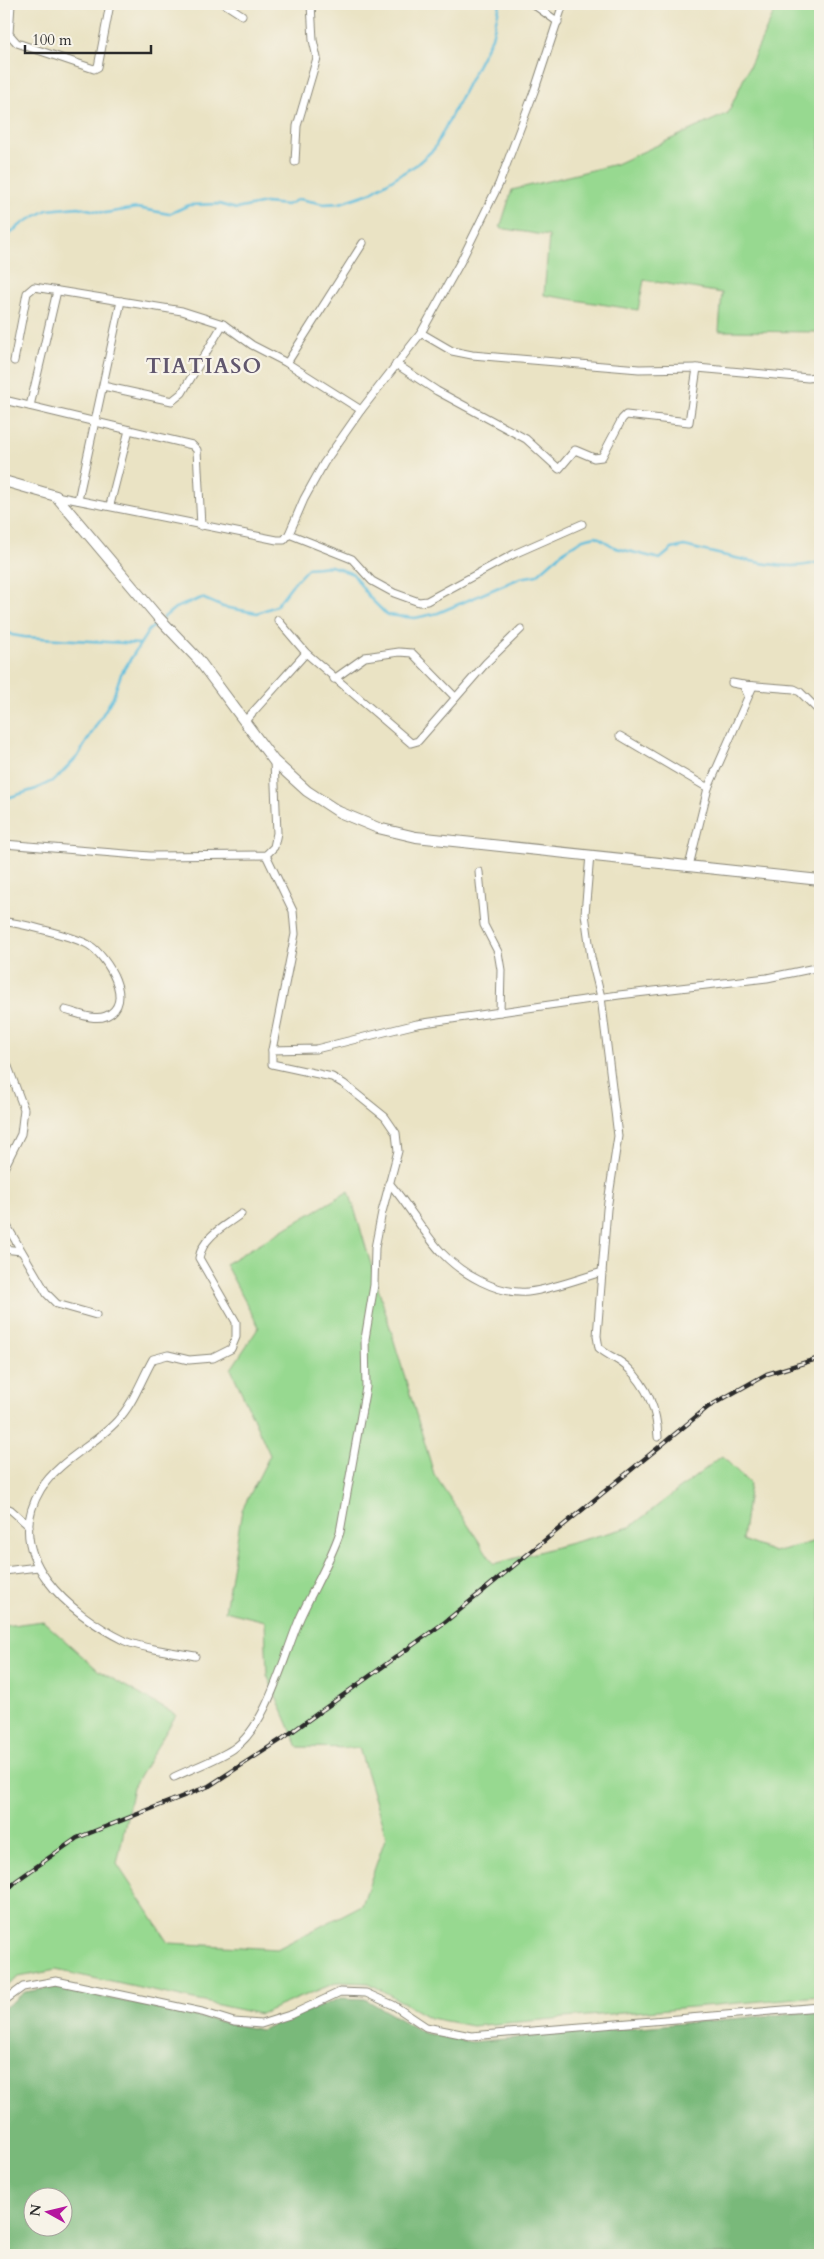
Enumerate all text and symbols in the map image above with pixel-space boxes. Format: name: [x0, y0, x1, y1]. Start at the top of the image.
scale bar: [25, 22, 151, 54]
text: 100 m: [32, 30, 72, 50]
district label: TIATIASO: [146, 352, 262, 381]
north arrow: [22, 2186, 72, 2236]
text: N: [25, 2203, 46, 2218]

